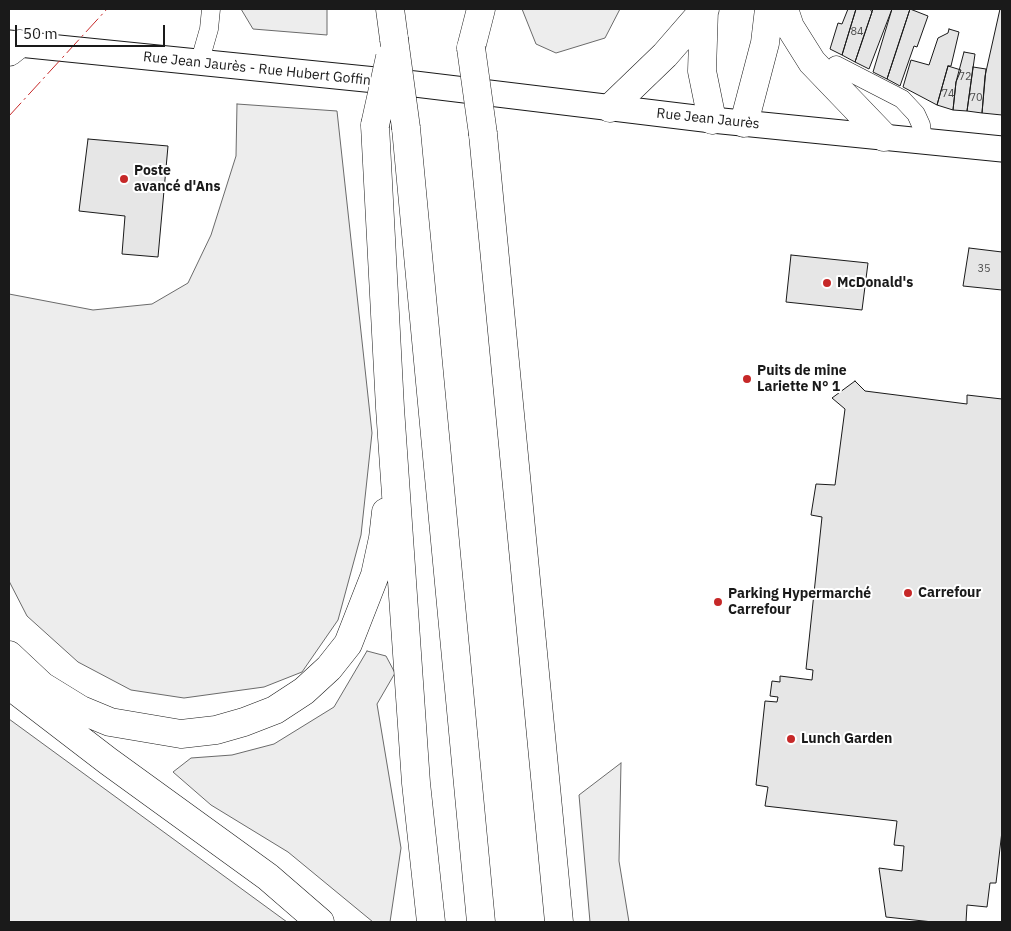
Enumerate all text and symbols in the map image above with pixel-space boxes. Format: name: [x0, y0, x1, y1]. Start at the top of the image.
scale bar: [18, 15, 168, 47]
text: 50 m: [23, 24, 58, 43]
house number: 84: [850, 25, 864, 39]
street label: Rue Jean Jaurès - Rue Hubert Goffin: [142, 49, 372, 89]
house number: 72: [958, 70, 972, 84]
house number: 74: [941, 87, 955, 101]
house number: 70: [969, 91, 983, 105]
street label: Rue Jean Jaurès: [656, 105, 760, 133]
place label: Poste avancé d'Ans: [134, 163, 220, 196]
marker: Poste avancé d'Ans: [118, 173, 130, 185]
house number: 35: [977, 262, 991, 276]
place label: McDonald's: [837, 275, 913, 291]
marker: McDonald's: [821, 277, 833, 289]
place label: Puits de mine Lariette N° 1: [757, 363, 847, 396]
marker: Puits de mine Lariette N° 1: [741, 373, 753, 385]
place label: Carrefour: [918, 585, 981, 601]
place label: Parking Hypermarché Carrefour: [728, 586, 871, 618]
marker: Carrefour: [902, 587, 914, 599]
marker: Parking Hypermarché Carrefour: [712, 596, 724, 608]
place label: Lunch Garden: [801, 731, 892, 747]
marker: Lunch Garden: [785, 733, 797, 745]

